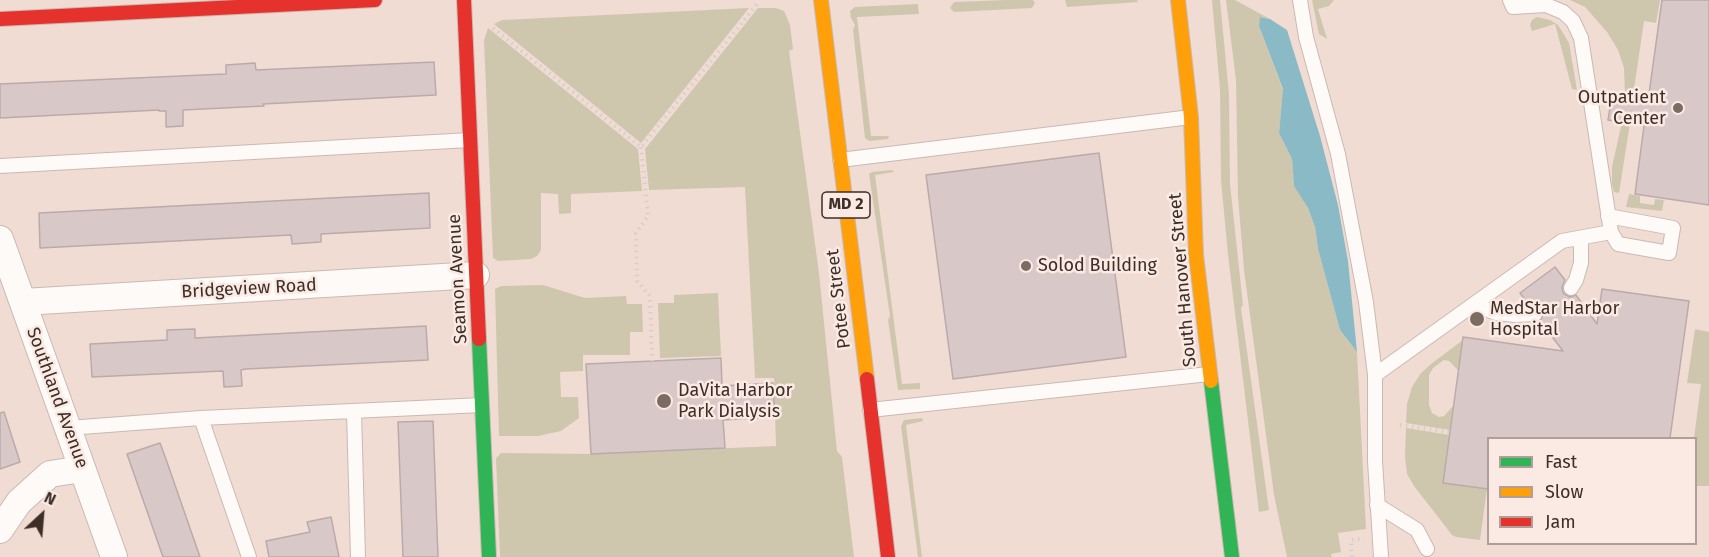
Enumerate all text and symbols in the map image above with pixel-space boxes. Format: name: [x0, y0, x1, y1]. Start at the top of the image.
place label: Outpatient Center: [1578, 87, 1666, 130]
marker: Outpatient Center: [1671, 101, 1685, 115]
road number: MD 2: [822, 192, 870, 218]
street label: South Hanover Street: [1165, 192, 1201, 368]
street label: Seamon Avenue: [444, 213, 472, 345]
street label: Potee Street: [822, 248, 856, 350]
place label: Solod Building: [1038, 255, 1157, 277]
marker: Solod Building: [1019, 259, 1033, 273]
street label: Bridgeview Road: [181, 275, 317, 303]
place label: MedStar Harbor Hospital: [1490, 298, 1619, 340]
marker: MedStar Harbor Hospital: [1468, 310, 1486, 328]
street label: Southland Avenue: [21, 324, 93, 472]
place label: DaVita Harbor Park Dialysis: [678, 380, 792, 422]
marker: DaVita Harbor Park Dialysis: [655, 392, 673, 410]
legend: [1487, 437, 1697, 545]
text: Fast: [1545, 451, 1577, 473]
text: Slow: [1545, 481, 1583, 503]
north arrow: [12, 485, 72, 545]
text: N: [41, 488, 59, 509]
text: Jam: [1545, 511, 1576, 533]

